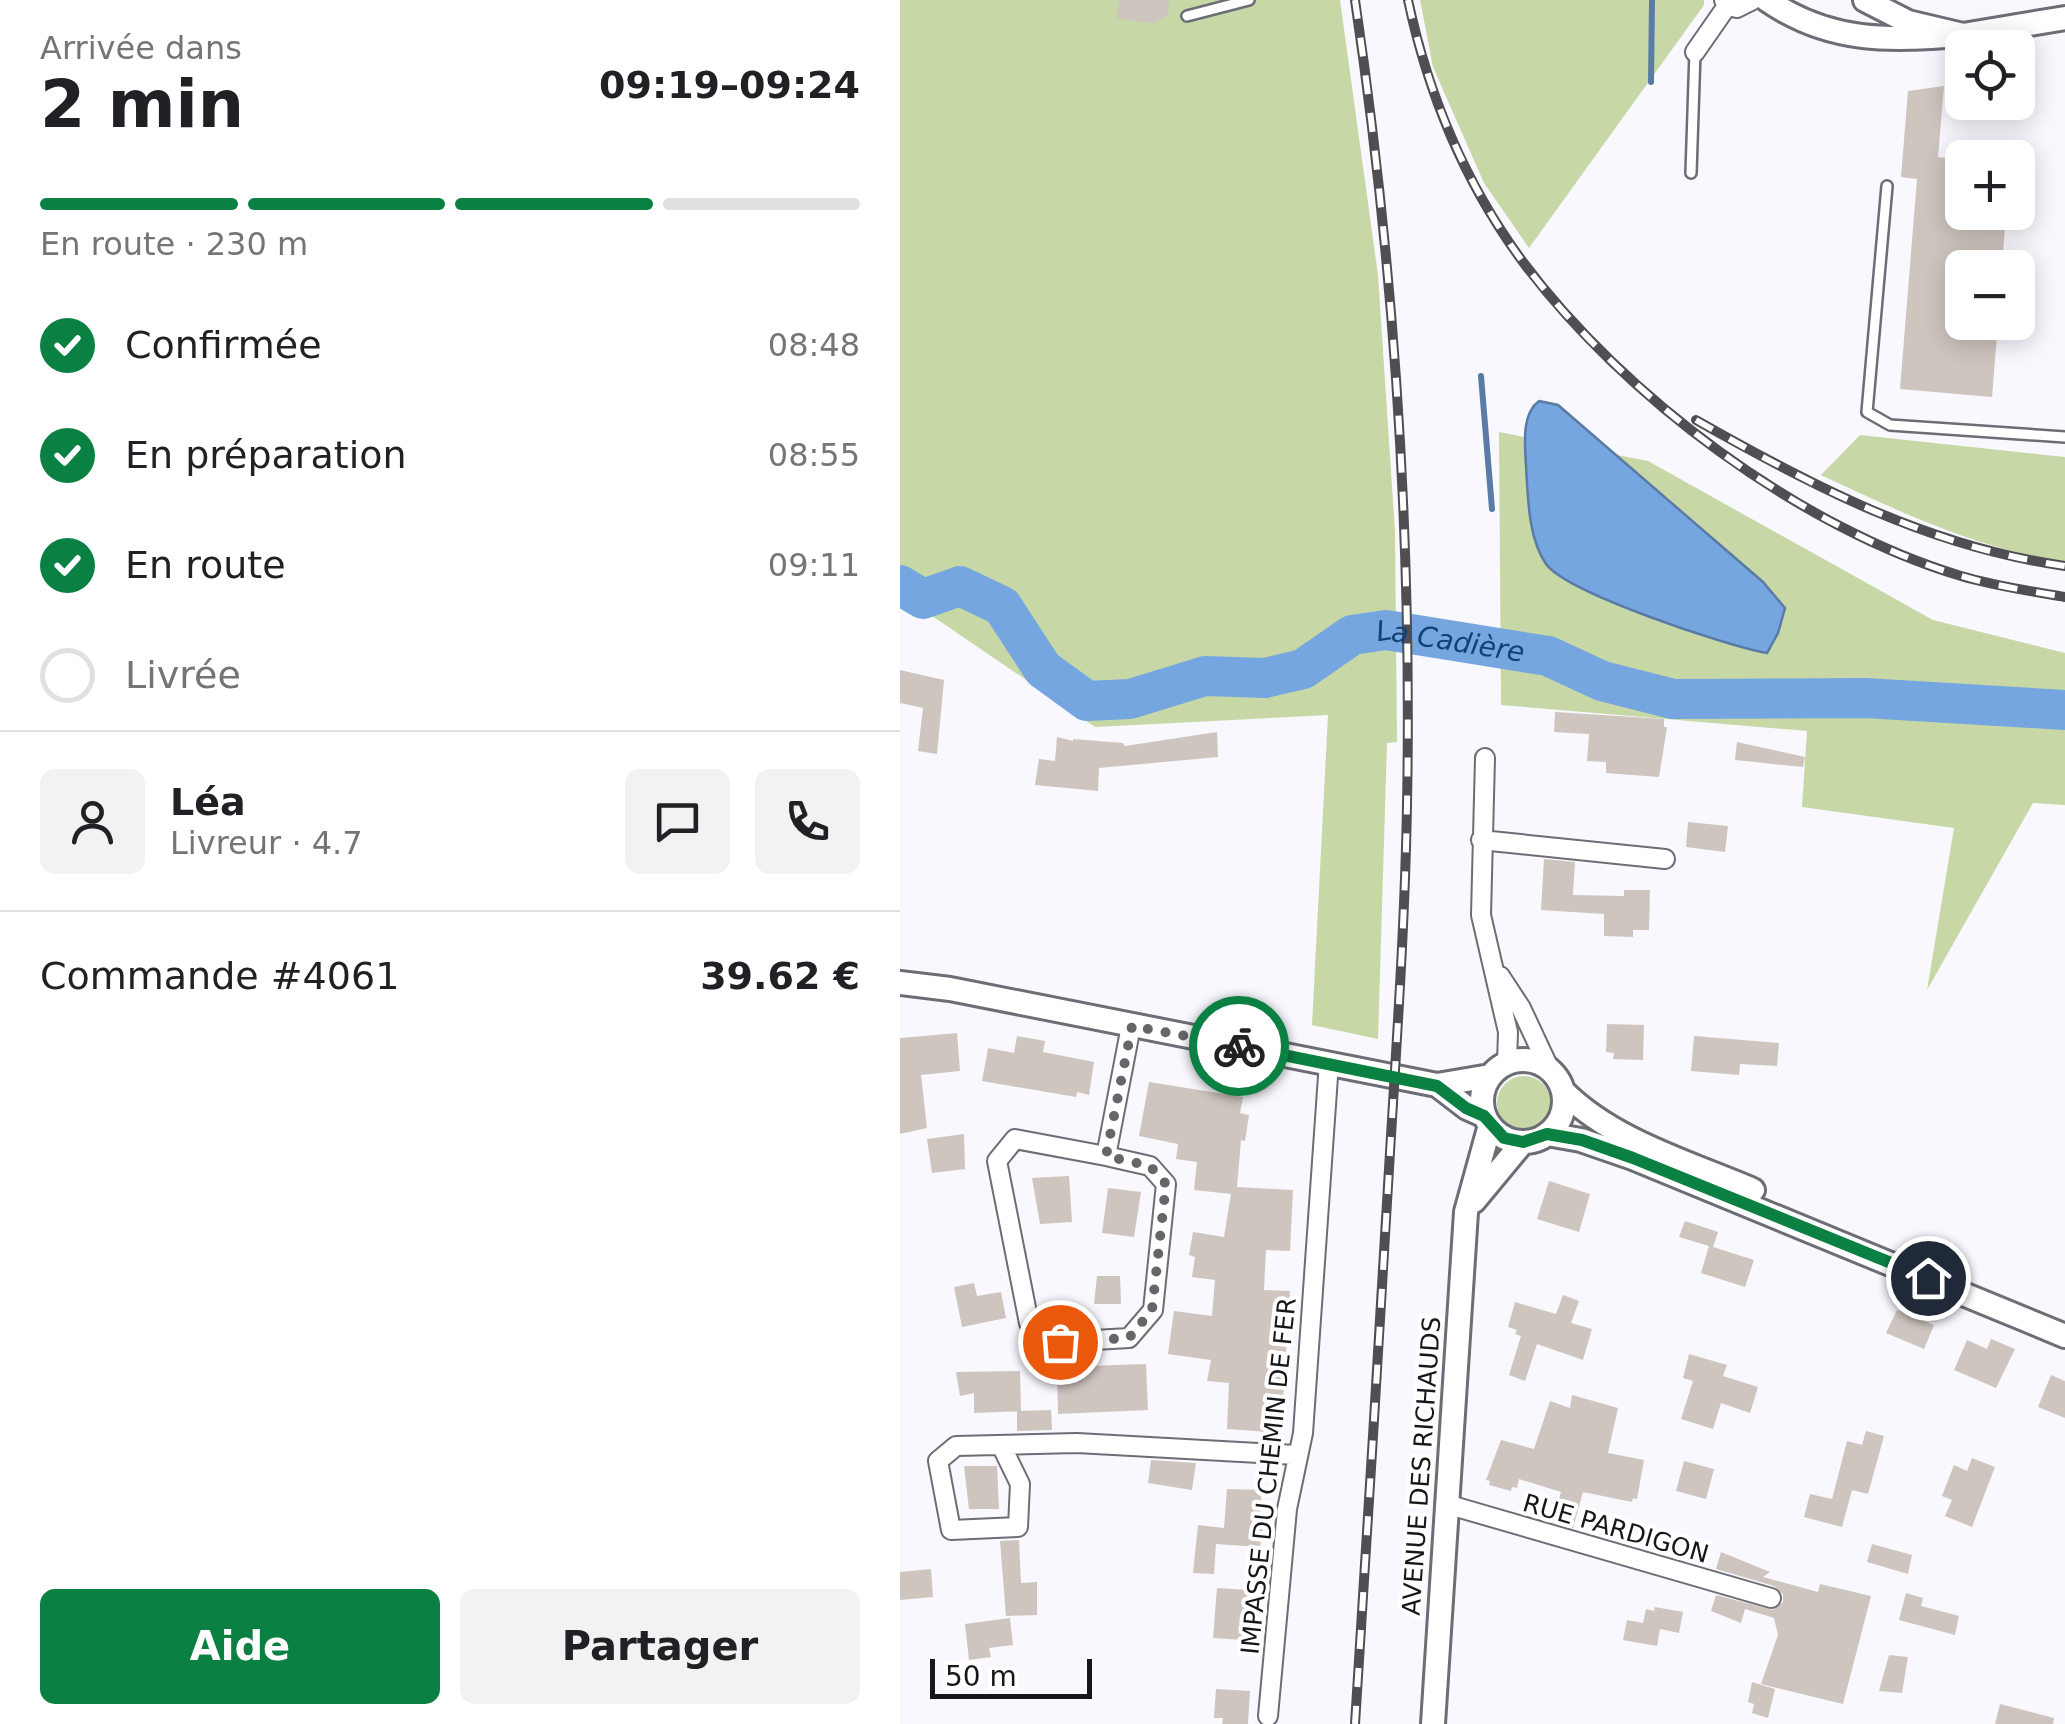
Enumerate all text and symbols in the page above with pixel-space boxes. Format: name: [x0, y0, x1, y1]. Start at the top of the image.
text: Arrivée dans: [40, 29, 242, 67]
map controls: [1945, 30, 2035, 340]
button: locate: [1945, 30, 2035, 120]
text: 09:19–09:24: [599, 63, 860, 107]
text: 2 min: [40, 67, 244, 142]
button: +: [1945, 140, 2035, 230]
text: En route · 230 m: [40, 225, 308, 263]
button: −: [1945, 250, 2035, 340]
icon: check: [40, 318, 95, 373]
text: Confirmée: [125, 323, 322, 367]
text: 08:48: [768, 326, 860, 364]
icon: check: [40, 428, 95, 483]
text: En préparation: [125, 433, 407, 477]
text: 08:55: [768, 436, 860, 474]
icon: check: [40, 538, 95, 593]
text: En route: [125, 543, 286, 587]
text: 09:11: [768, 546, 860, 584]
water label: La Cadière: [1374, 613, 1527, 669]
text: Livrée: [125, 653, 241, 697]
button: person: [40, 769, 145, 874]
button: chat: [625, 769, 730, 874]
button: phone: [755, 769, 860, 874]
text: Léa: [170, 780, 246, 824]
text: Livreur · 4.7: [170, 824, 363, 862]
text: Commande #4061: [40, 954, 399, 998]
text: 39.62 €: [700, 954, 860, 998]
courier: [1189, 996, 1289, 1096]
icon: bike: [1212, 1019, 1267, 1074]
pin: [1886, 1236, 1971, 1321]
icon: home: [1901, 1251, 1956, 1306]
street label: IMPASSE DU CHEMIN DE FER: [1235, 1296, 1302, 1656]
pin: [1018, 1300, 1103, 1385]
icon: bag: [1033, 1315, 1088, 1370]
street label: AVENUE DES RICHAUDS: [1397, 1316, 1446, 1616]
street label: RUE PARDIGON: [1520, 1488, 1712, 1569]
button: Aide: [40, 1589, 440, 1704]
button: Partager: [460, 1589, 860, 1704]
scale bar: [930, 1654, 1092, 1698]
text: 50 m: [945, 1660, 1017, 1693]

